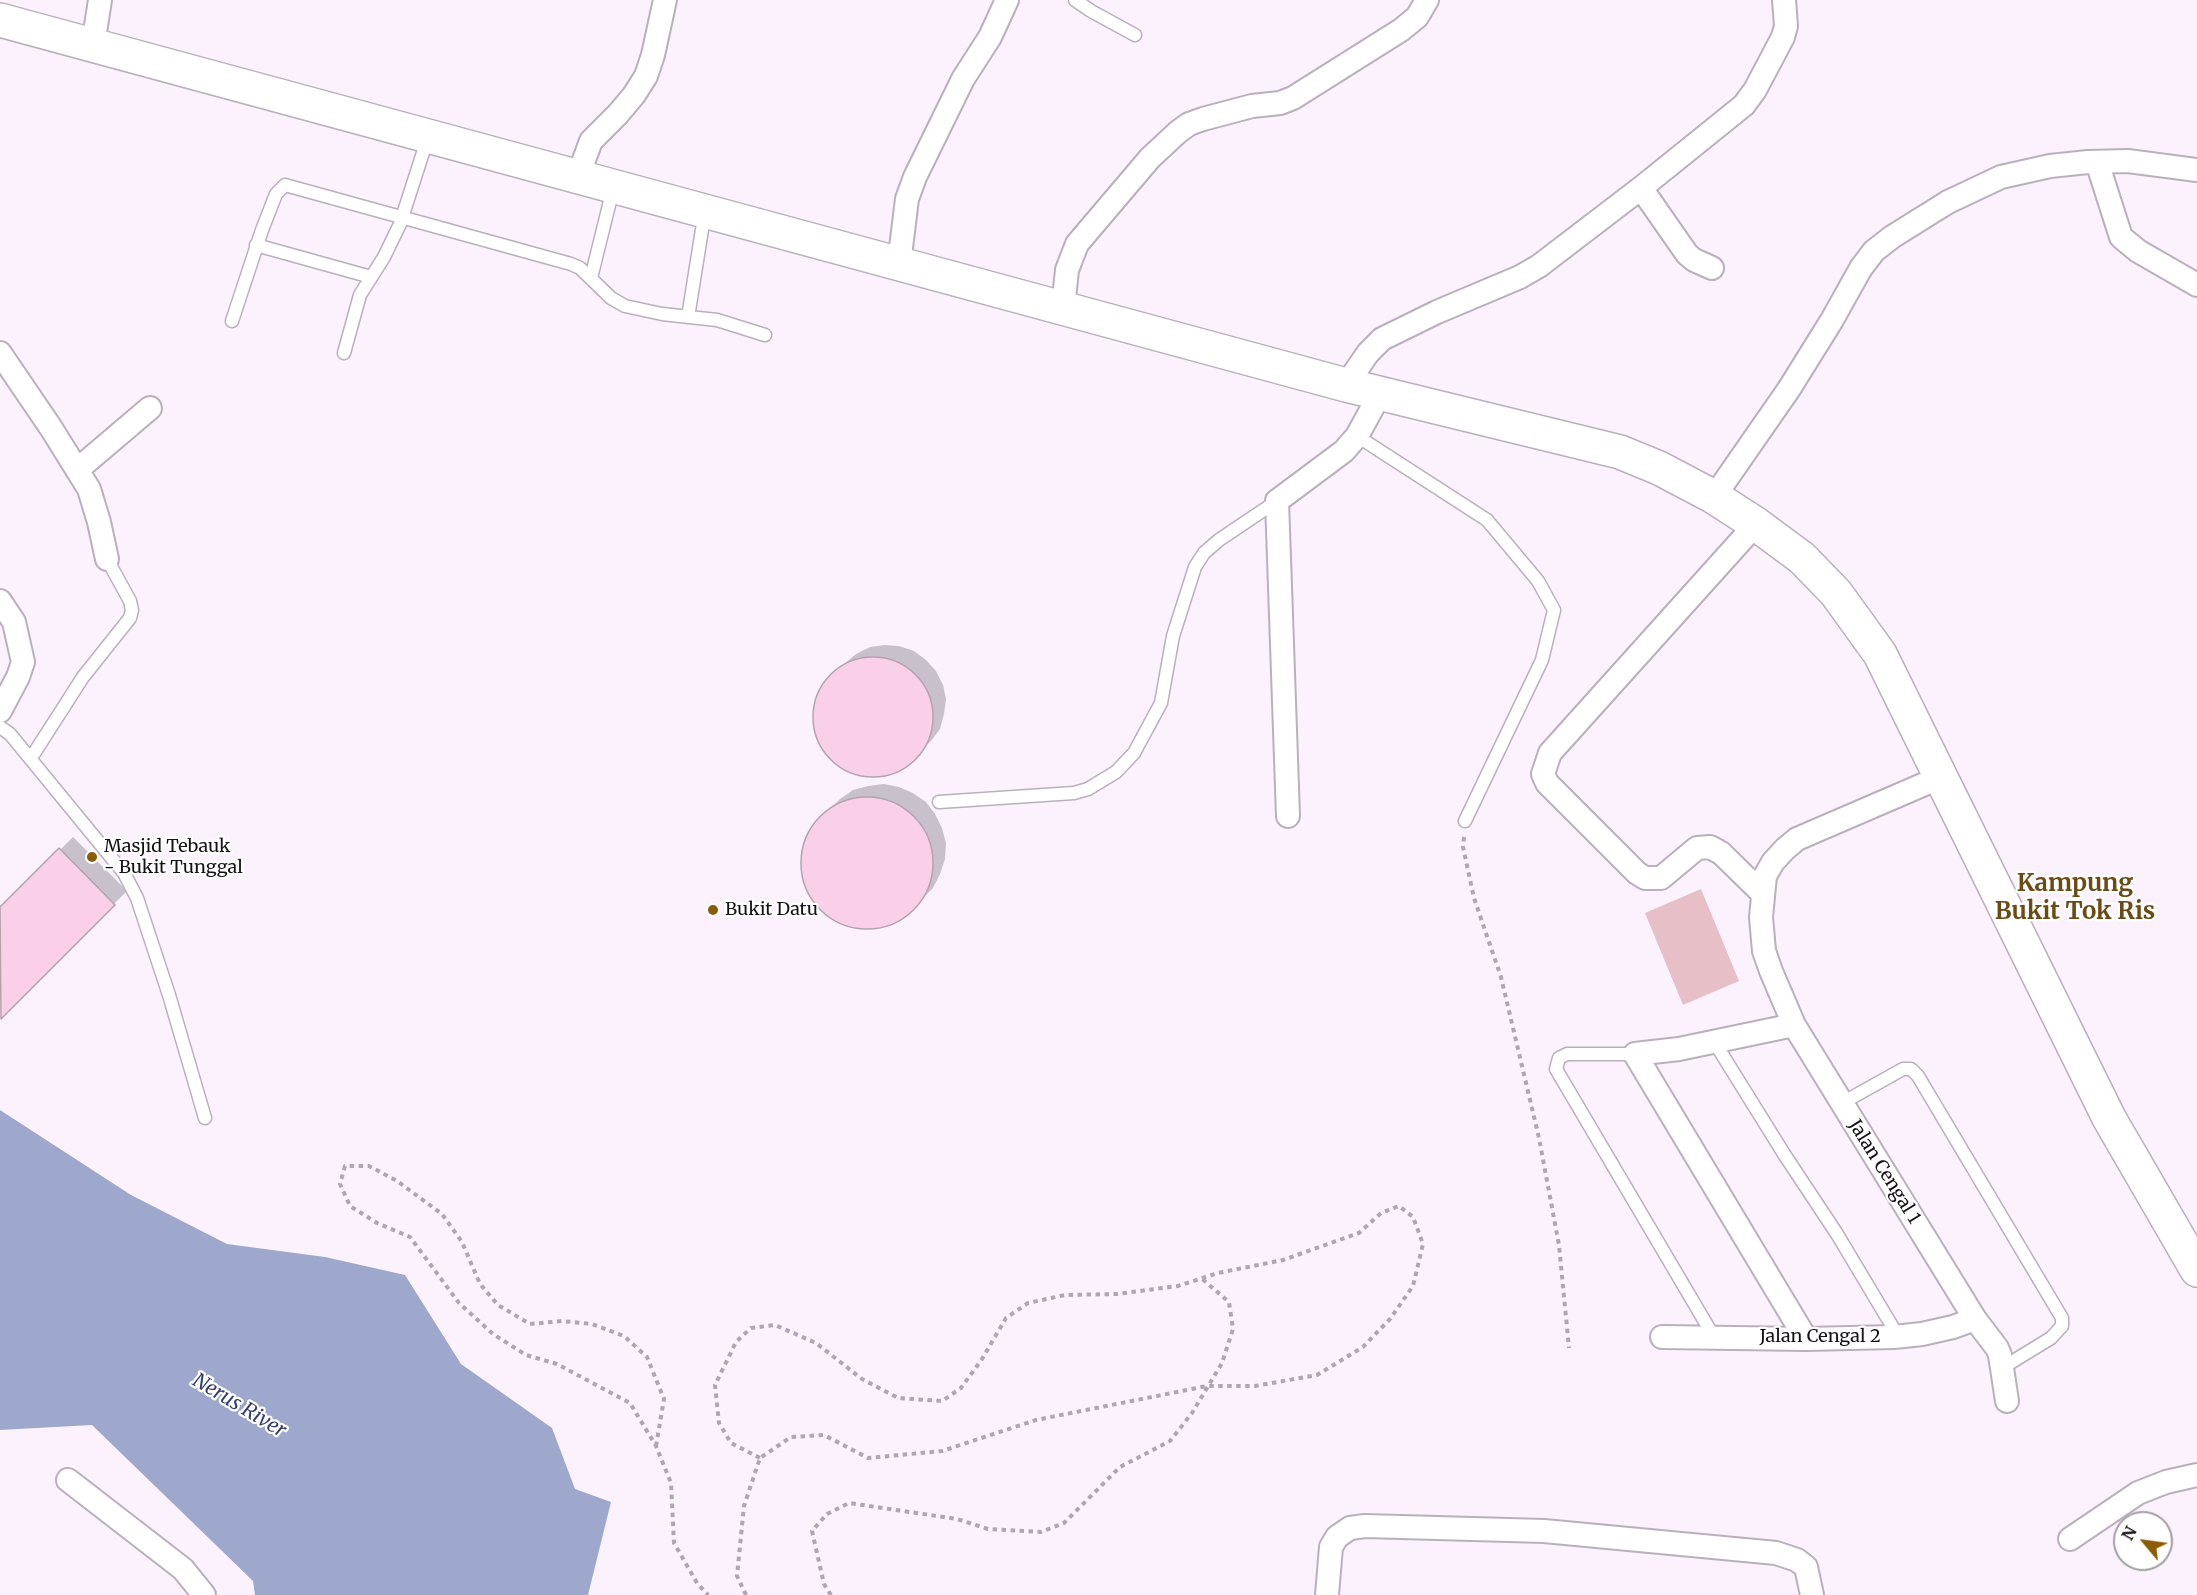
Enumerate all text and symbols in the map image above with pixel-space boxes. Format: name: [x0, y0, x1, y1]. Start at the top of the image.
place label: Masjid Tebauk - Bukit Tunggal: [104, 836, 243, 878]
marker: Masjid Tebauk - Bukit Tunggal: [85, 850, 99, 864]
district label: Kampung Bukit Tok Ris: [1995, 870, 2155, 926]
place label: Bukit Datu: [725, 899, 818, 921]
marker: Bukit Datu: [706, 903, 720, 917]
street label: Jalan Cengal 1: [1843, 1116, 1925, 1228]
street label: Jalan Cengal 2: [1759, 1326, 1881, 1348]
water label: Nerus River: [188, 1369, 290, 1443]
north arrow: [2113, 1511, 2173, 1571]
text: N: [2117, 1523, 2141, 1544]

